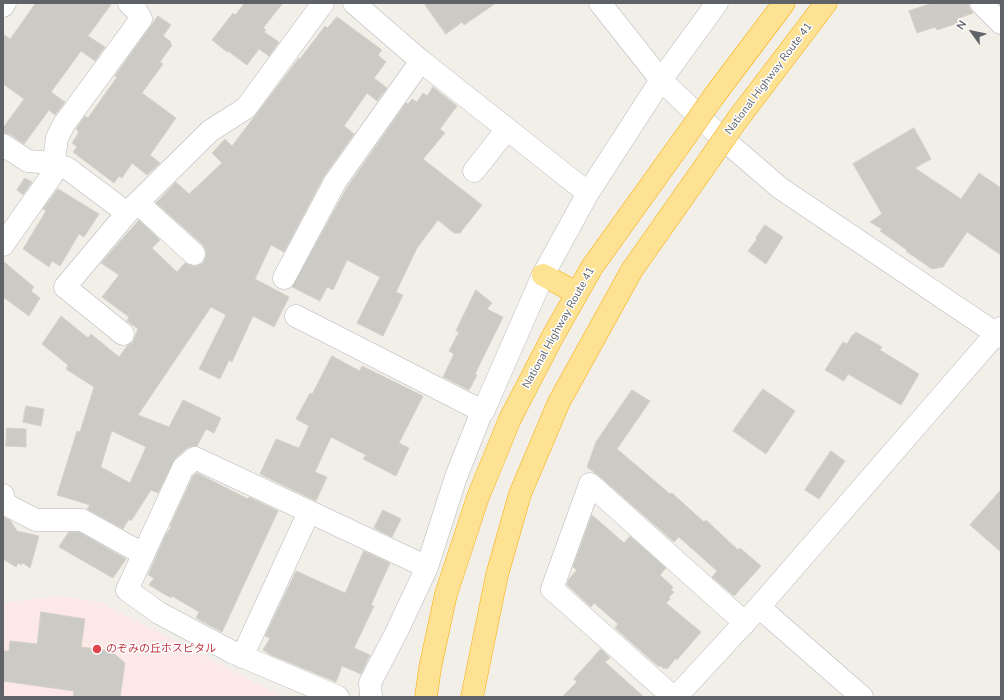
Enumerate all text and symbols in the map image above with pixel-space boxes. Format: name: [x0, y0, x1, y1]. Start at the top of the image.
north arrow: [952, 12, 992, 52]
text: N: [953, 18, 970, 33]
street label: National Highway Route 41: [723, 20, 815, 138]
street label: National Highway Route 41: [520, 265, 598, 391]
place label: のぞみの丘ホスピタル: [106, 642, 216, 656]
marker: のぞみの丘ホスピタル: [91, 643, 103, 655]

